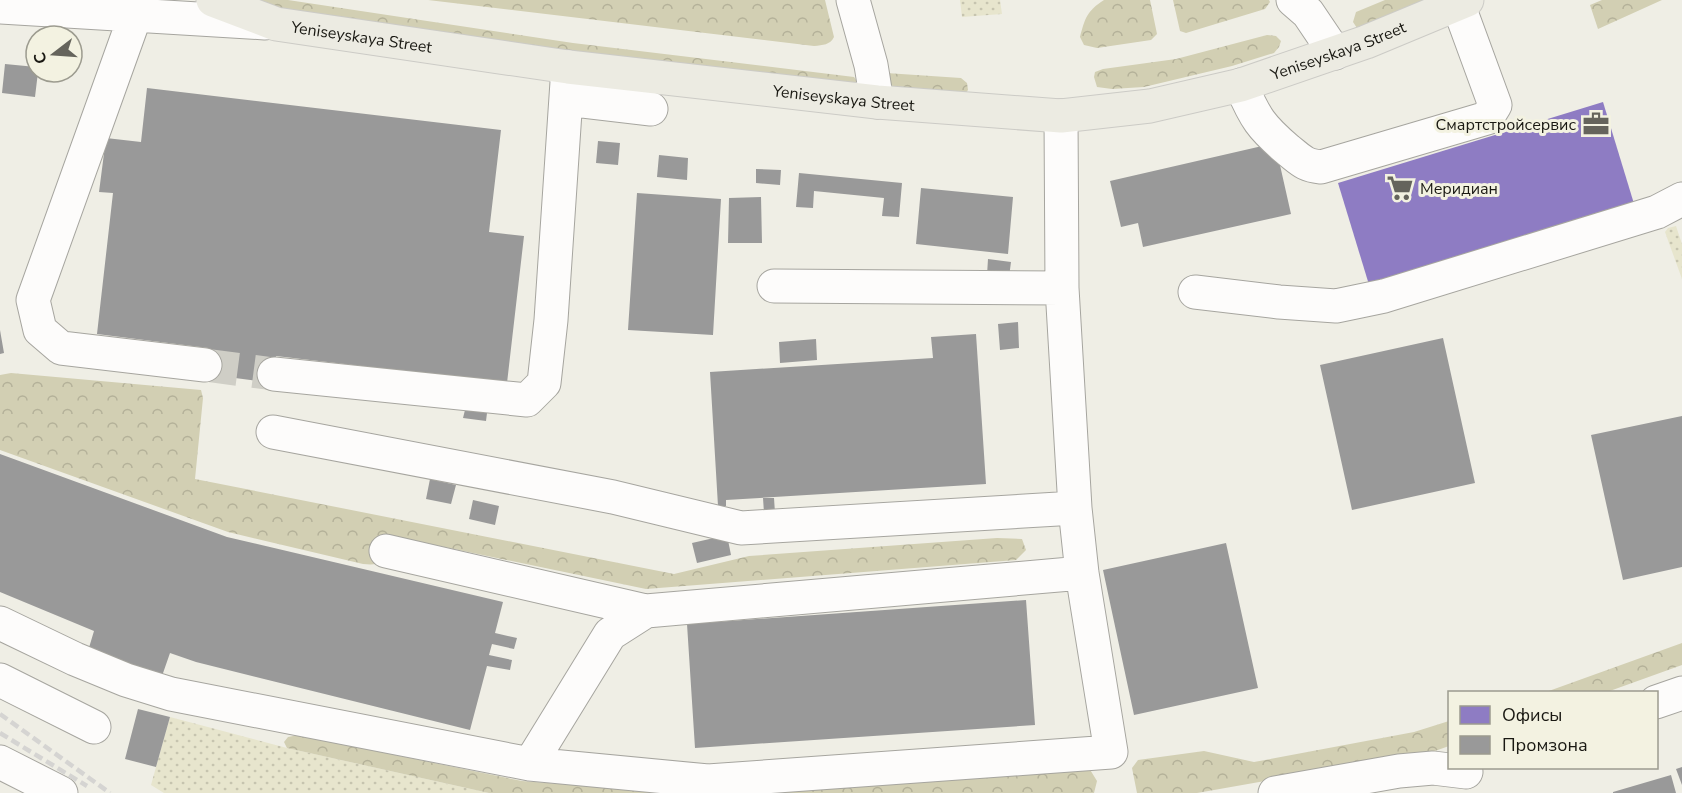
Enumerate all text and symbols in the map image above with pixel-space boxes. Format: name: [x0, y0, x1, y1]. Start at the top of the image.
street label: Yeniseyskaya Street: [289, 16, 434, 59]
street label: Yeniseyskaya Street: [1267, 17, 1410, 86]
north arrow: [24, 24, 84, 84]
text: С: [28, 50, 53, 67]
street label: Yeniseyskaya Street: [771, 80, 916, 117]
office icon: Смартстройсервис: [1581, 109, 1611, 139]
place label: Смартстройсервис: [1436, 114, 1576, 136]
supermarket icon: Меридиан: [1385, 173, 1415, 203]
place label: Меридиан: [1420, 178, 1498, 200]
legend: [1448, 691, 1658, 769]
text: Офисы: [1502, 703, 1562, 727]
text: Промзона: [1502, 733, 1588, 757]

